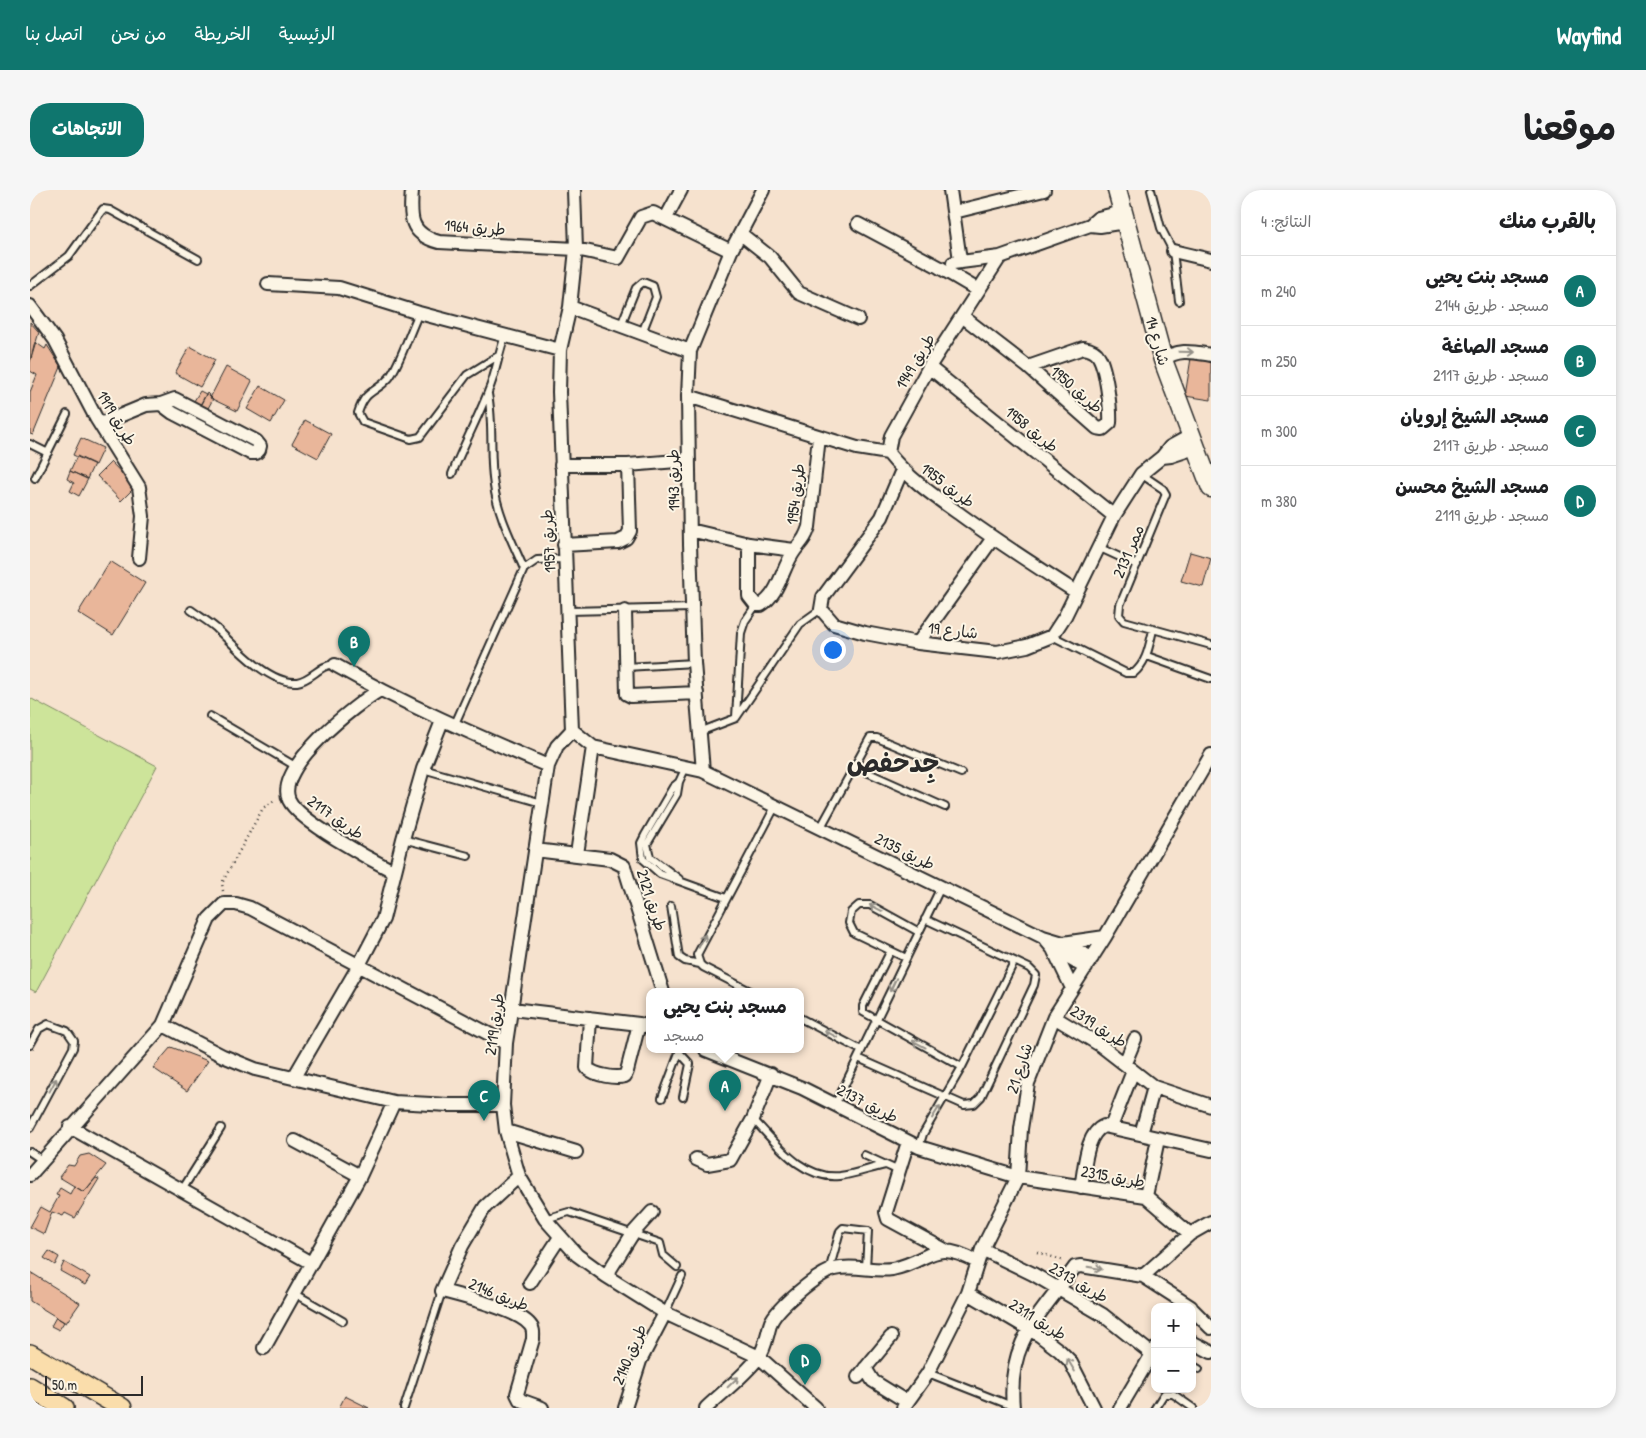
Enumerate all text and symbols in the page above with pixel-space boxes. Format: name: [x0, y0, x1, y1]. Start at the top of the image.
text: Wayfind: [1557, 19, 1621, 51]
text: اتصل بنا: [25, 21, 83, 46]
text: من نحن: [111, 21, 167, 46]
text: الخريطة: [195, 21, 251, 46]
text: الرئيسية: [279, 21, 335, 46]
button: الاتجاهات: [30, 103, 144, 157]
text: موقعنا: [1523, 104, 1616, 151]
text: بالقرب منك: [1499, 206, 1596, 235]
text: النتائج: 4: [1261, 210, 1311, 232]
street label: طريق 1964: [444, 214, 506, 240]
text: مسجد بنت يحيى: [1426, 263, 1549, 289]
text: 240 m: [1261, 280, 1296, 302]
text: A: [1576, 280, 1584, 302]
text: مسجد · طريق 2144: [1435, 294, 1549, 316]
street label: شارع 14: [1140, 314, 1175, 368]
street label: طريق 1949: [890, 329, 940, 393]
text: مسجد الصاغة: [1442, 333, 1549, 359]
one-way arrow: [1177, 347, 1193, 357]
text: 250 m: [1261, 350, 1297, 372]
text: B: [1576, 350, 1584, 372]
street label: طريق 1950: [1046, 360, 1108, 418]
text: مسجد · طريق 2117: [1433, 364, 1549, 386]
street label: طريق 1919: [92, 386, 142, 450]
street label: طريق 1958: [1001, 401, 1063, 457]
text: مسجد الشيخ إرويان: [1400, 403, 1549, 429]
text: 300 m: [1261, 420, 1297, 442]
text: C: [1576, 420, 1584, 442]
text: مسجد · طريق 2117: [1433, 434, 1549, 456]
street label: طريق 1943: [661, 449, 685, 511]
street label: طريق 1955: [916, 457, 980, 513]
street label: طريق 1954: [780, 462, 810, 526]
text: مسجد الشيخ محسن: [1395, 473, 1549, 499]
text: 380 m: [1261, 490, 1297, 512]
text: D: [1576, 490, 1584, 512]
text: مسجد · طريق 2119: [1435, 504, 1549, 526]
street label: طريق 1957: [535, 509, 561, 573]
street label: ممر 2131: [1107, 521, 1149, 581]
street label: شارع 19: [927, 616, 979, 645]
pin: B: [338, 626, 370, 667]
your location: [820, 637, 846, 663]
district label: جِدحفص: [847, 745, 939, 783]
street label: طريق 2117: [303, 790, 369, 844]
street label: طريق 2135: [871, 827, 939, 875]
street label: طريق 2121: [632, 866, 672, 934]
one-way arrow: [869, 903, 884, 913]
one-way arrow: [698, 934, 707, 949]
one-way arrow: [888, 977, 898, 992]
popup: [646, 988, 804, 1053]
street label: طريق 2119: [479, 992, 509, 1056]
text: مسجد بنت يحيى: [663, 993, 787, 1019]
street label: طريق 2319: [1066, 999, 1132, 1053]
text: مسجد: [663, 1024, 704, 1046]
one-way arrow: [823, 1029, 838, 1039]
one-way arrow: [912, 1039, 927, 1048]
street label: شارع 21: [1001, 1040, 1038, 1096]
pin: A: [709, 1070, 741, 1111]
one-way arrow: [48, 1077, 58, 1092]
street label: طريق 2137: [834, 1078, 902, 1128]
pin: C: [468, 1080, 500, 1121]
one-way arrow: [931, 1106, 941, 1120]
street label: طريق 2315: [1079, 1160, 1147, 1192]
street label: طريق 2313: [1045, 1256, 1113, 1308]
one-way arrow: [1087, 1264, 1103, 1274]
street label: طريق 2146: [466, 1272, 532, 1316]
street label: طريق 2311: [1005, 1293, 1071, 1345]
map controls: [1151, 1303, 1196, 1393]
button: +: [1151, 1303, 1196, 1348]
street label: طريق 2140: [606, 1320, 652, 1388]
pin: D: [789, 1344, 821, 1385]
button: −: [1151, 1348, 1196, 1393]
one-way arrow: [1066, 1358, 1076, 1372]
scale bar: [45, 1373, 142, 1396]
text: 50 m: [52, 1375, 77, 1394]
one-way arrow: [727, 1376, 739, 1388]

